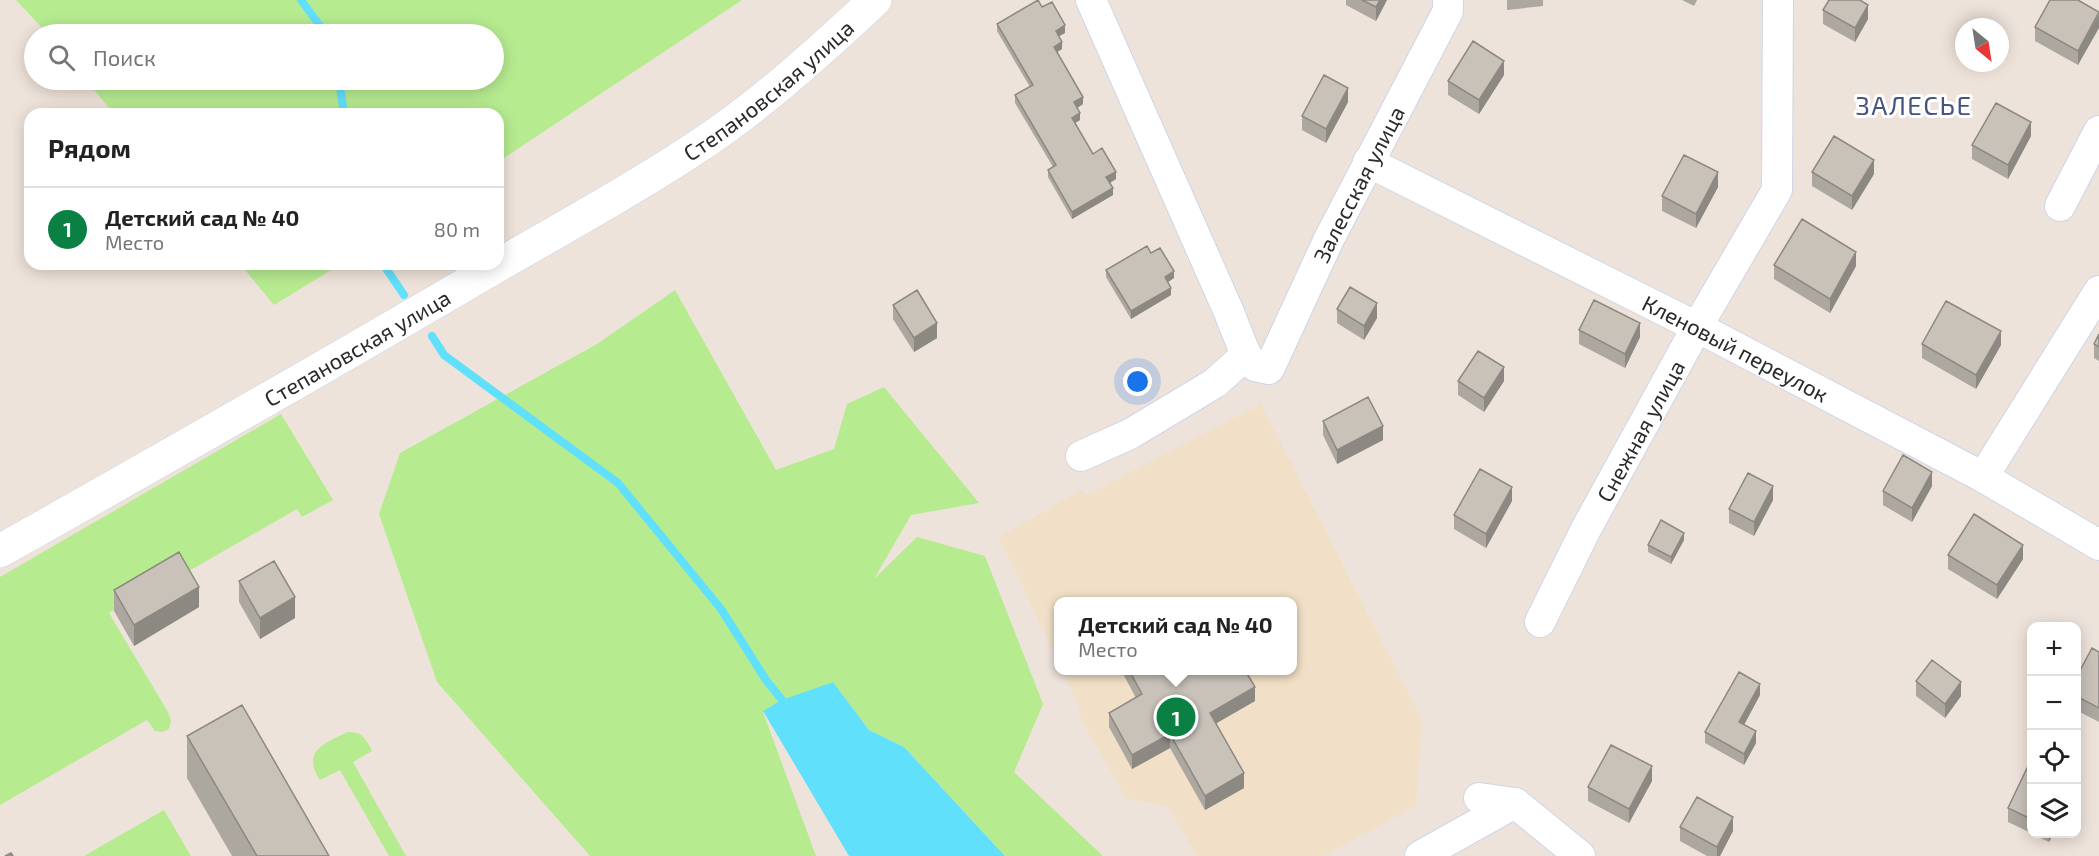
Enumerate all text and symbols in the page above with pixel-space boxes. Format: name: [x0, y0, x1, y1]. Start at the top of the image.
street label: Степановская улица: [678, 14, 858, 166]
north arrow: [1955, 18, 2009, 72]
search box: [24, 24, 504, 90]
icon: search: [45, 41, 78, 74]
text: Поиск: [93, 44, 156, 70]
district label: ЗАЛЕСЬЕ: [1855, 89, 1973, 120]
street label: Залесская улица: [1307, 101, 1409, 266]
text: Рядом: [48, 132, 131, 163]
text: Детский сад № 40: [105, 204, 299, 230]
text: 1: [63, 217, 72, 241]
text: 80 m: [434, 217, 480, 241]
text: Место: [105, 230, 164, 254]
street label: Степановская улица: [259, 283, 455, 411]
street label: Кленовый переулок: [1639, 289, 1833, 407]
street label: Снежная улица: [1591, 355, 1689, 506]
your location: [1123, 367, 1152, 396]
popup: [1054, 597, 1297, 675]
text: Детский сад № 40: [1078, 611, 1273, 637]
map controls: [2027, 622, 2081, 838]
button: +: [2027, 622, 2081, 676]
text: Место: [1078, 637, 1138, 661]
button: −: [2027, 676, 2081, 730]
pin: 1: [1156, 694, 1196, 740]
button: locate: [2027, 730, 2081, 784]
button: layers: [2027, 784, 2081, 838]

